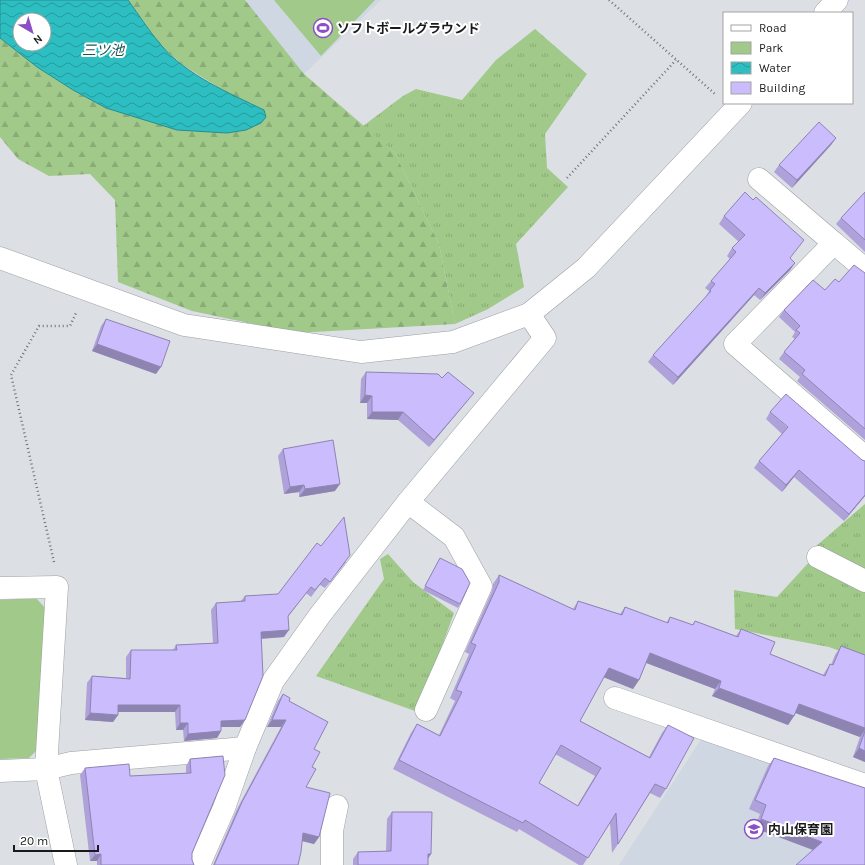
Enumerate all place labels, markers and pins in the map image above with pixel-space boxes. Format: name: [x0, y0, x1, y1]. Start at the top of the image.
sports icon: ソフトボールグラウンド: [312, 17, 334, 39]
place label: ソフトボールグラウンド: [337, 21, 480, 36]
school or university icon: 内山保育園: [743, 818, 765, 840]
place label: 内山保育園: [768, 822, 833, 837]

